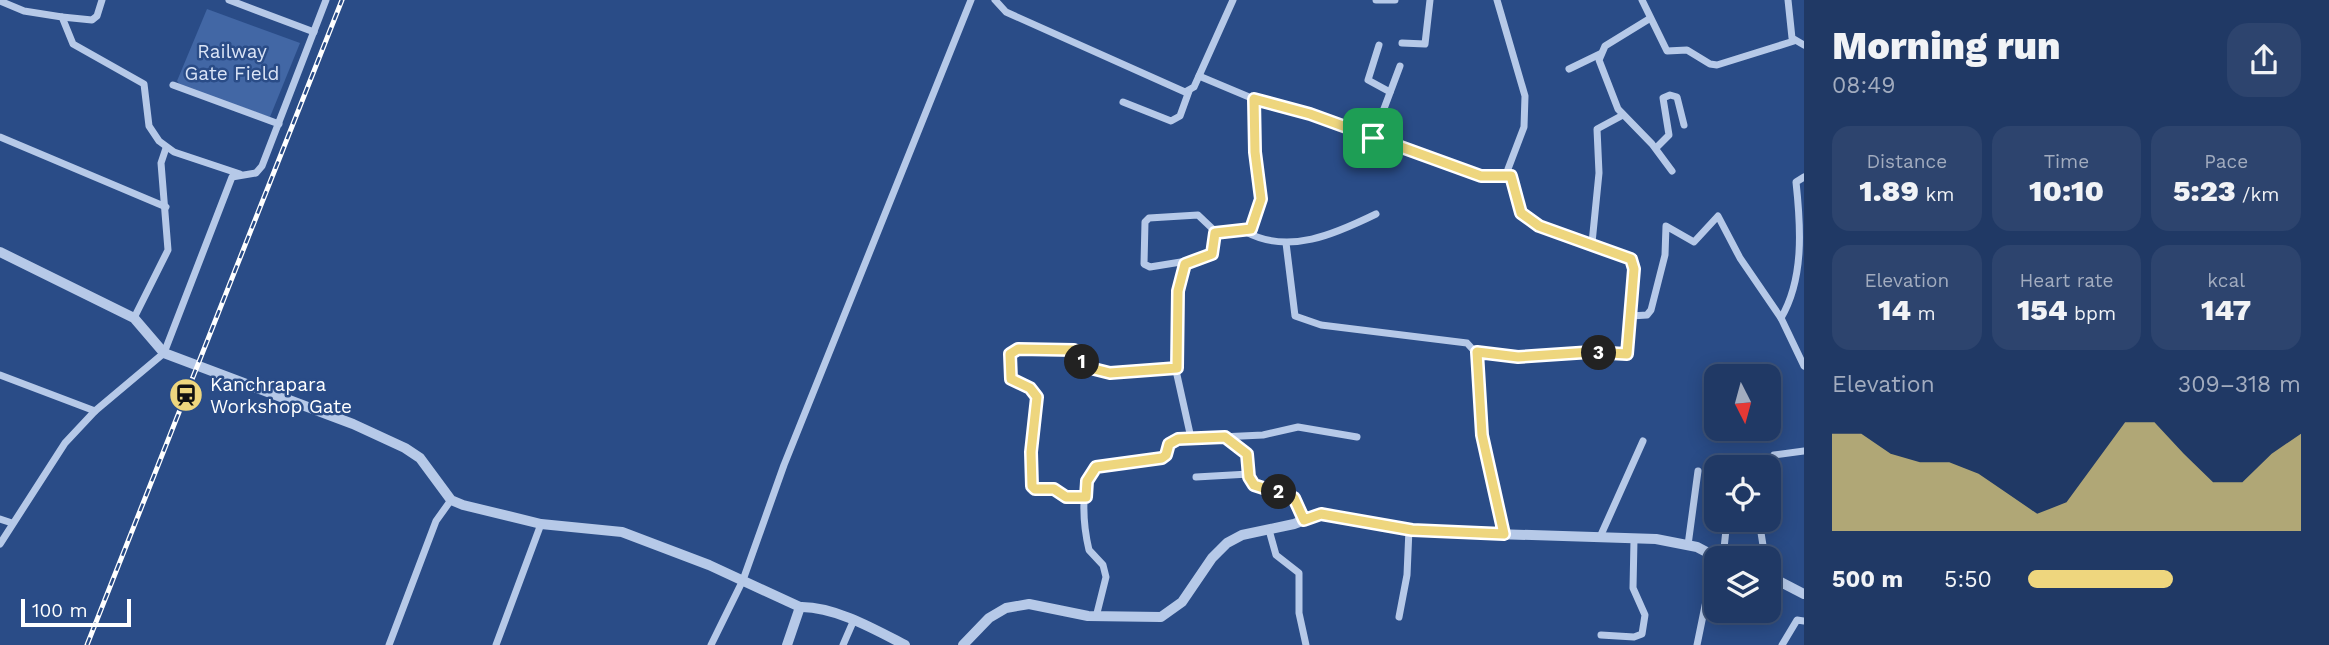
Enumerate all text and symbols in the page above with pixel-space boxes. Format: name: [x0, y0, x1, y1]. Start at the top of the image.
button: share: [2227, 23, 2301, 97]
text: Morning run: [1832, 24, 2061, 68]
park label: Railway Gate Field: [185, 40, 279, 85]
text: 08:49: [1832, 72, 1896, 99]
pin: [1343, 108, 1403, 168]
icon: arrive: [1354, 119, 1392, 157]
text: Distance: [1866, 150, 1947, 173]
text: Time: [2044, 150, 2089, 173]
text: Pace: [2204, 150, 2248, 173]
text: 1.89: [1859, 173, 1919, 208]
text: 10:10: [2029, 173, 2104, 208]
text: 5:23: [2173, 173, 2236, 208]
text: km: [1919, 183, 1954, 206]
text: /km: [2236, 183, 2279, 206]
text: Elevation: [1864, 269, 1949, 292]
text: Heart rate: [2020, 269, 2113, 292]
text: kcal: [2207, 269, 2245, 292]
text: 14: [1878, 292, 1911, 327]
text: 154: [2017, 292, 2068, 327]
text: 147: [2201, 292, 2251, 327]
text: m: [1911, 302, 1936, 325]
text: bpm: [2068, 302, 2116, 325]
pin: 3: [1582, 336, 1616, 370]
text: 3: [1593, 341, 1604, 364]
pin: 1: [1064, 344, 1100, 380]
text: 1: [1077, 350, 1086, 373]
north arrow: [1704, 364, 1782, 441]
map controls: [1704, 364, 1781, 623]
text: Elevation: [1832, 371, 1935, 398]
text: 309–318 m: [2178, 371, 2301, 398]
place label: Kanchrapara Workshop Gate: [210, 373, 352, 418]
station icon: Kanchrapara Workshop Gate: [167, 376, 205, 414]
button: locate: [1704, 455, 1781, 532]
pin: 2: [1262, 475, 1296, 510]
text: 2: [1273, 480, 1284, 503]
button: layers: [1704, 546, 1781, 623]
text: 500 m: [1832, 566, 1903, 593]
text: 5:50: [1944, 566, 1992, 593]
scale bar: [21, 596, 131, 628]
text: 100 m: [32, 599, 88, 622]

